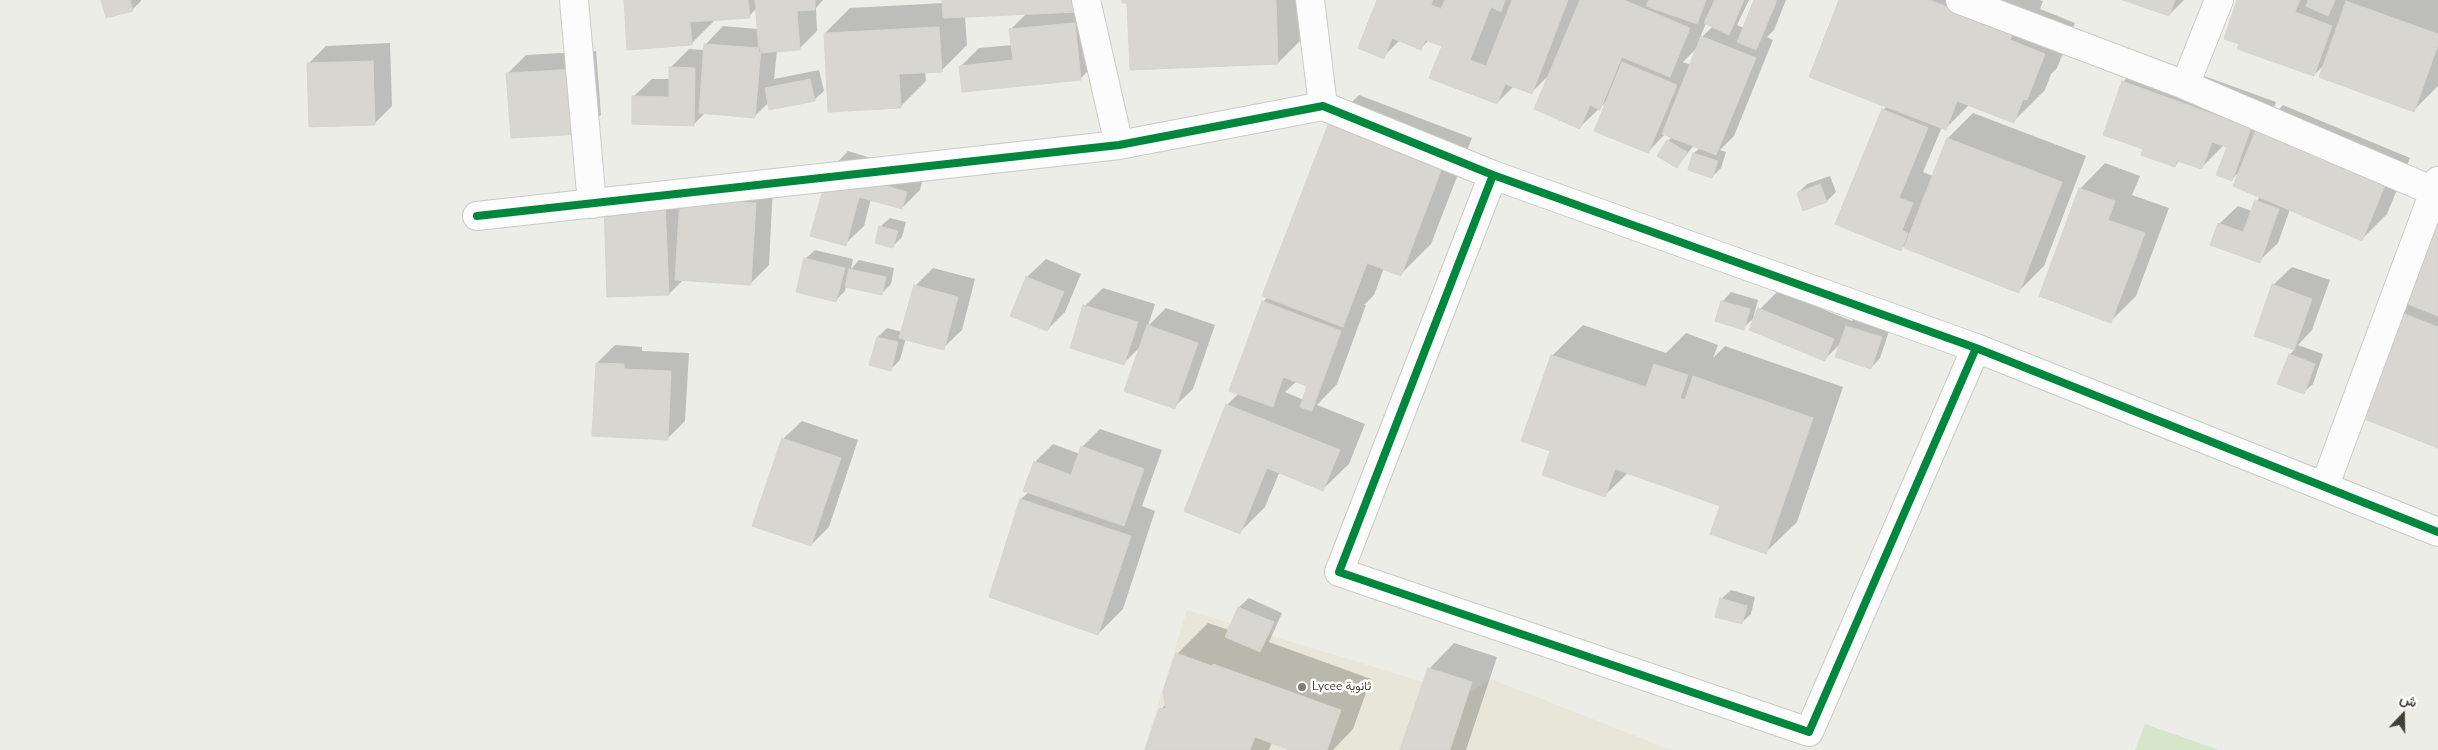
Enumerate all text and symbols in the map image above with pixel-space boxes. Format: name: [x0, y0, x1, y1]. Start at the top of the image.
place label: Lycee ثانوية: [1312, 680, 1371, 694]
marker: Lycee ثانوية: [1296, 681, 1308, 693]
text: ش: [2397, 689, 2420, 712]
north arrow: [2378, 690, 2428, 740]

